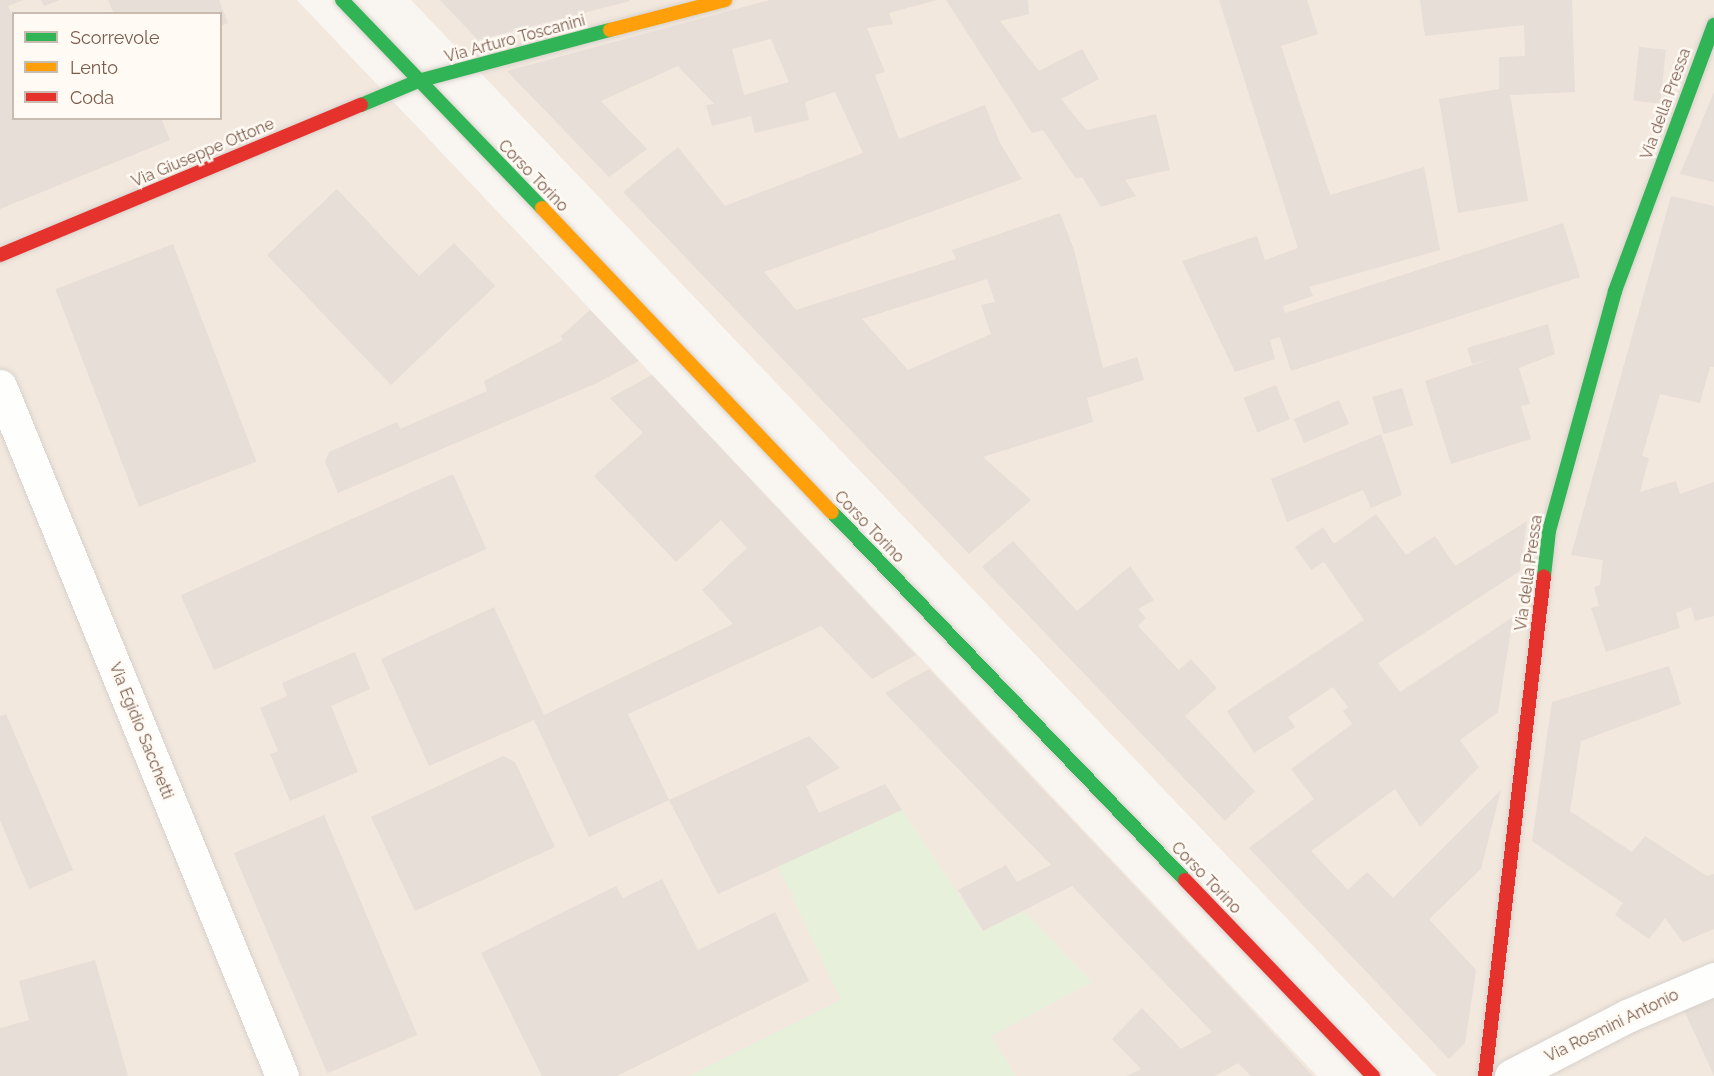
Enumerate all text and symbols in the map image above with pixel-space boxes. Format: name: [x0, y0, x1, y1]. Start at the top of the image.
street label: Via Arturo Toscanini: [442, 11, 588, 67]
legend: [12, 12, 222, 120]
text: Scorrevole: [70, 27, 160, 48]
street label: Via della Pressa: [1637, 46, 1695, 162]
text: Lento: [70, 57, 118, 78]
text: Coda: [70, 87, 114, 108]
street label: Via Giuseppe Ottone: [129, 114, 277, 192]
street label: Corso Torino: [494, 136, 572, 216]
street label: Corso Torino: [830, 487, 908, 567]
street label: Via della Pressa: [1511, 514, 1547, 632]
street label: Via Egidio Sacchetti: [105, 660, 177, 802]
street label: Corso Torino: [1167, 838, 1245, 918]
street label: Via Rosmini Antonio: [1542, 985, 1682, 1067]

